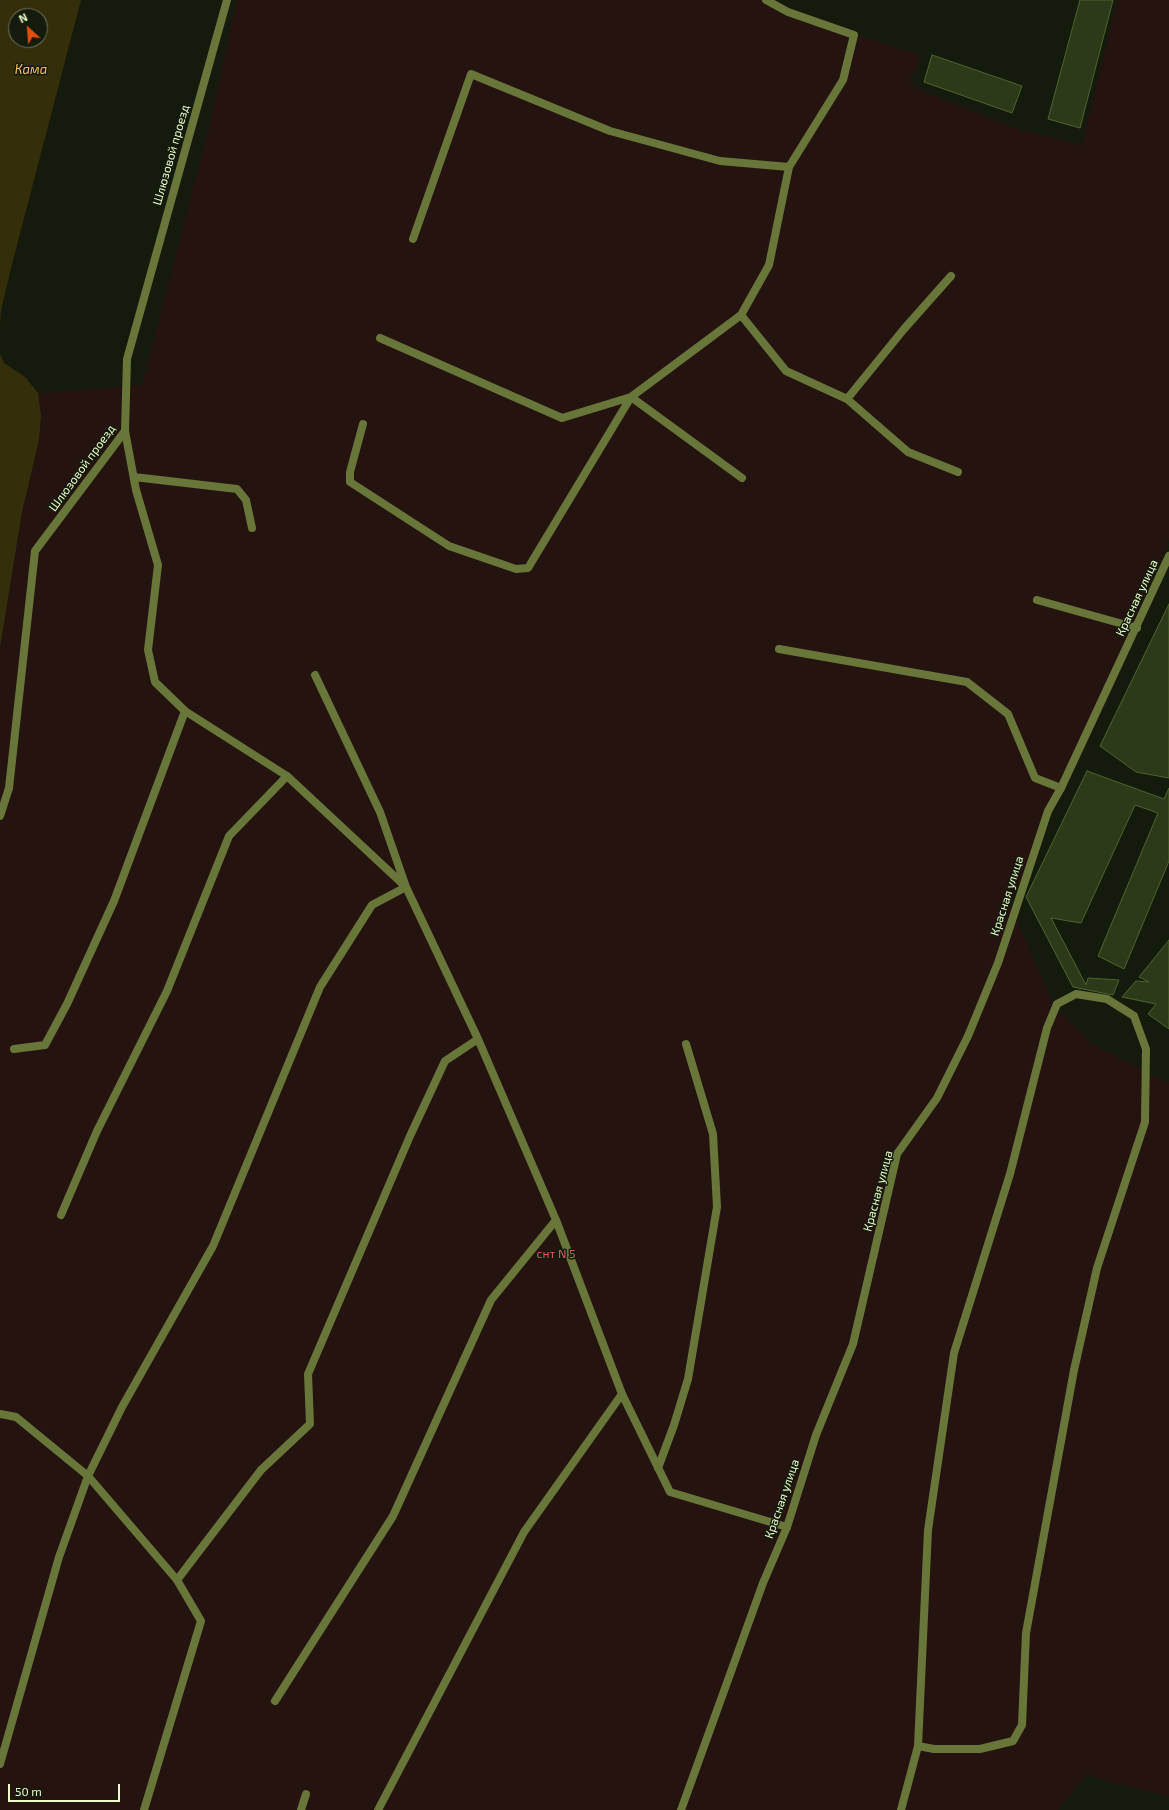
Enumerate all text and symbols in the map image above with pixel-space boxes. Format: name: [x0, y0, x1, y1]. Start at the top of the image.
north arrow: [8, 8, 48, 48]
text: N: [17, 10, 29, 25]
water label: Кама: [15, 62, 47, 78]
street label: Шлюзовой проезд: [150, 103, 192, 207]
street label: Шлюзовой проезд: [46, 422, 118, 514]
street label: Красная улица: [1113, 557, 1161, 639]
street label: Красная улица: [987, 854, 1027, 938]
street label: Красная улица: [860, 1149, 896, 1233]
park label: снт N 5: [536, 1247, 576, 1261]
street label: Красная улица: [762, 1457, 802, 1541]
scale bar: [10, 1776, 122, 1802]
text: 50 m: [15, 1784, 42, 1798]

